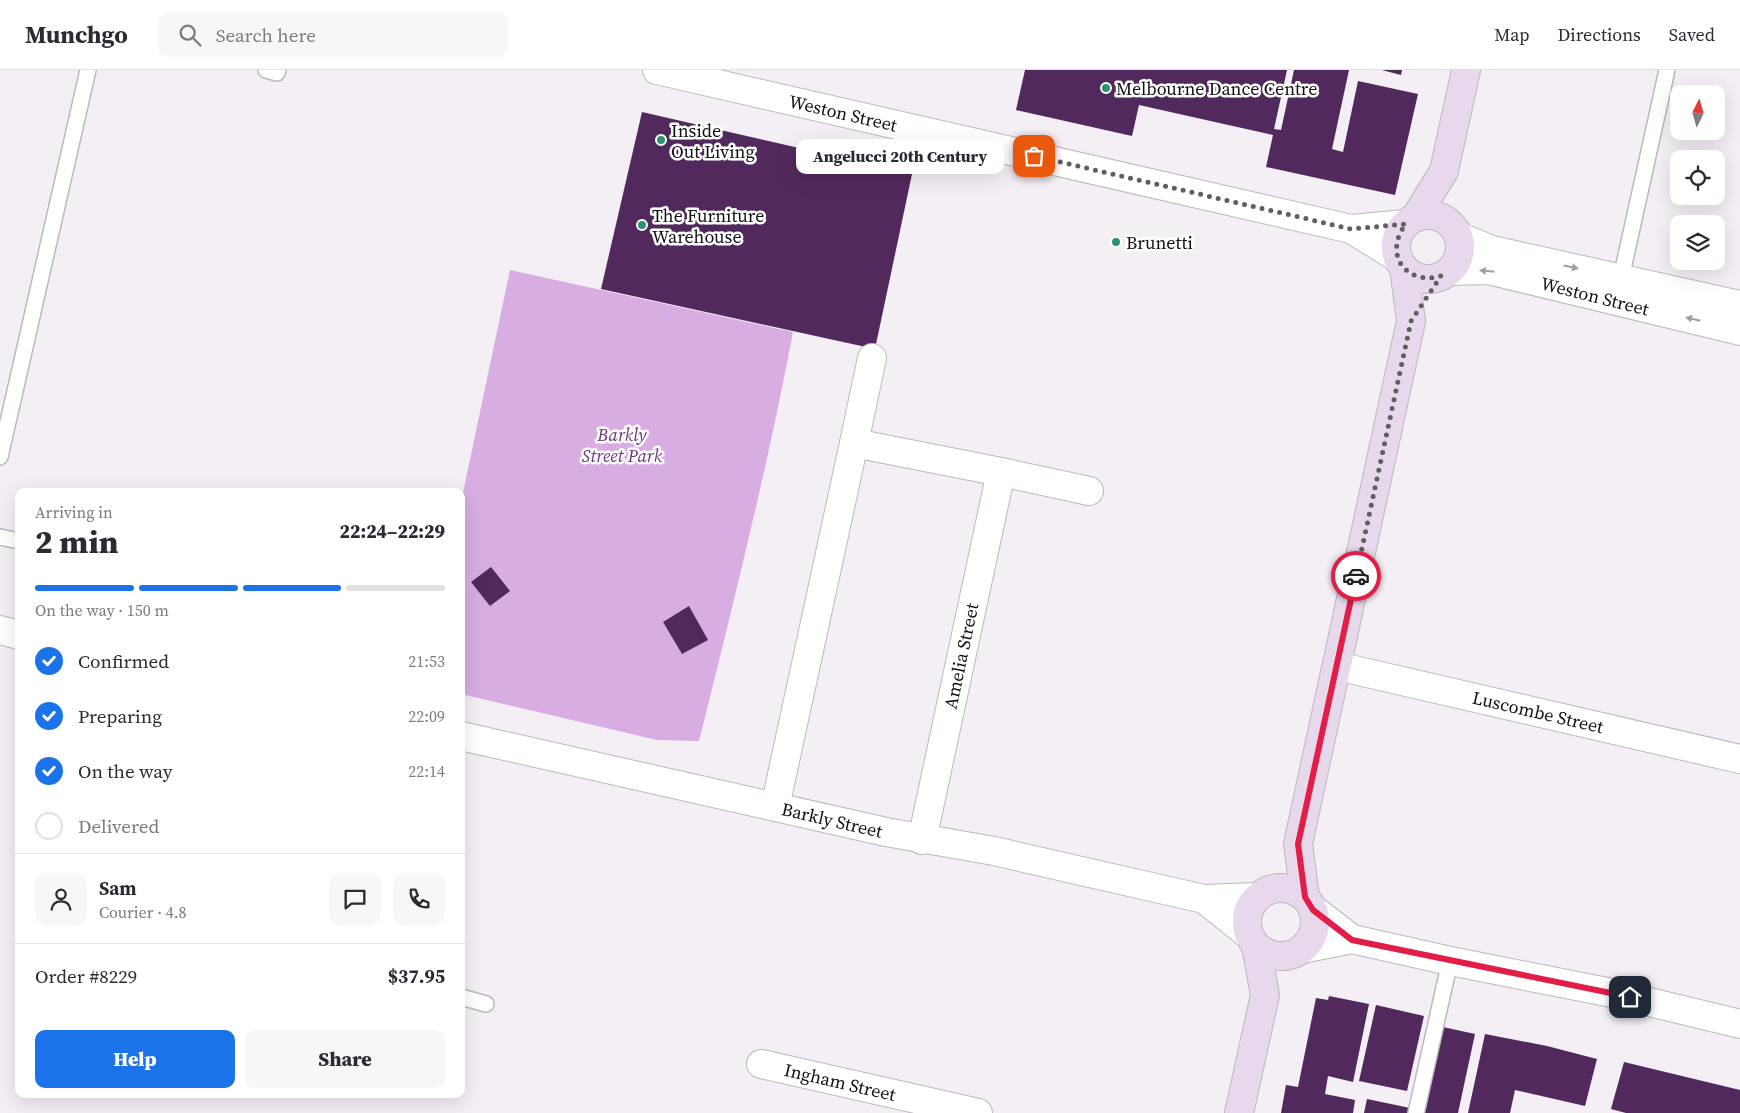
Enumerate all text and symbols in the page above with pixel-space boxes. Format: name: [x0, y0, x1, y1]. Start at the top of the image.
search box: [158, 12, 508, 57]
text: Munchgo: [25, 18, 128, 51]
icon: search: [176, 21, 204, 49]
text: Search here: [216, 22, 316, 48]
text: Map: [1494, 22, 1530, 47]
text: Directions: [1558, 22, 1641, 47]
text: Saved: [1669, 22, 1715, 47]
place label: Melbourne Dance Centre: [1116, 76, 1317, 101]
marker: Melbourne Dance Centre: [1100, 82, 1112, 94]
north arrow: [1670, 85, 1725, 140]
map controls: [1670, 85, 1725, 270]
street label: Weston Street: [786, 88, 900, 138]
place label: Inside Out Living: [671, 118, 755, 164]
marker: Inside Out Living: [655, 134, 667, 146]
pin: [1013, 135, 1055, 177]
callout: Angelucci 20th Century: [796, 138, 1004, 174]
icon: bag: [1020, 142, 1048, 170]
text: Angelucci 20th Century: [813, 145, 987, 167]
button: locate: [1670, 150, 1725, 205]
place label: The Furniture Warehouse: [652, 203, 764, 249]
button: layers: [1670, 215, 1725, 270]
marker: The Furniture Warehouse: [636, 219, 648, 231]
place label: Brunetti: [1126, 230, 1193, 255]
marker: Brunetti: [1110, 236, 1122, 248]
one-way arrow: [1563, 263, 1578, 271]
one-way arrow: [1478, 267, 1494, 275]
street label: Weston Street: [1538, 271, 1652, 322]
one-way arrow: [1685, 315, 1700, 323]
park label: Barkly Street Park: [582, 422, 663, 468]
text: Arriving in: [35, 501, 113, 523]
text: 22:24–22:29: [340, 518, 445, 544]
text: 2 min: [35, 520, 118, 564]
courier: [1331, 551, 1381, 601]
icon: car: [1342, 562, 1370, 590]
text: On the way · 150 m: [35, 599, 169, 621]
street label: Amelia Street: [938, 601, 984, 711]
icon: check: [35, 647, 63, 675]
text: Confirmed: [78, 648, 169, 674]
text: 21:53: [408, 650, 445, 672]
street label: Luscombe Street: [1470, 685, 1606, 739]
icon: check: [35, 702, 63, 730]
text: Preparing: [78, 703, 162, 729]
text: 22:09: [408, 705, 445, 727]
icon: check: [35, 757, 63, 785]
text: On the way: [78, 758, 173, 784]
text: 22:14: [408, 760, 445, 782]
street label: Barkly Street: [779, 796, 885, 844]
text: Delivered: [78, 813, 159, 839]
button: person: [35, 873, 87, 925]
button: chat: [329, 873, 381, 925]
button: phone: [393, 873, 445, 925]
text: Sam: [99, 875, 137, 901]
text: Courier · 4.8: [99, 901, 187, 923]
text: Order #8229: [35, 963, 137, 989]
text: $37.95: [388, 963, 445, 989]
pin: [1609, 976, 1651, 1018]
icon: home: [1616, 983, 1644, 1011]
button: Help: [35, 1030, 235, 1088]
button: Share: [245, 1030, 445, 1088]
street label: Ingham Street: [782, 1057, 898, 1107]

